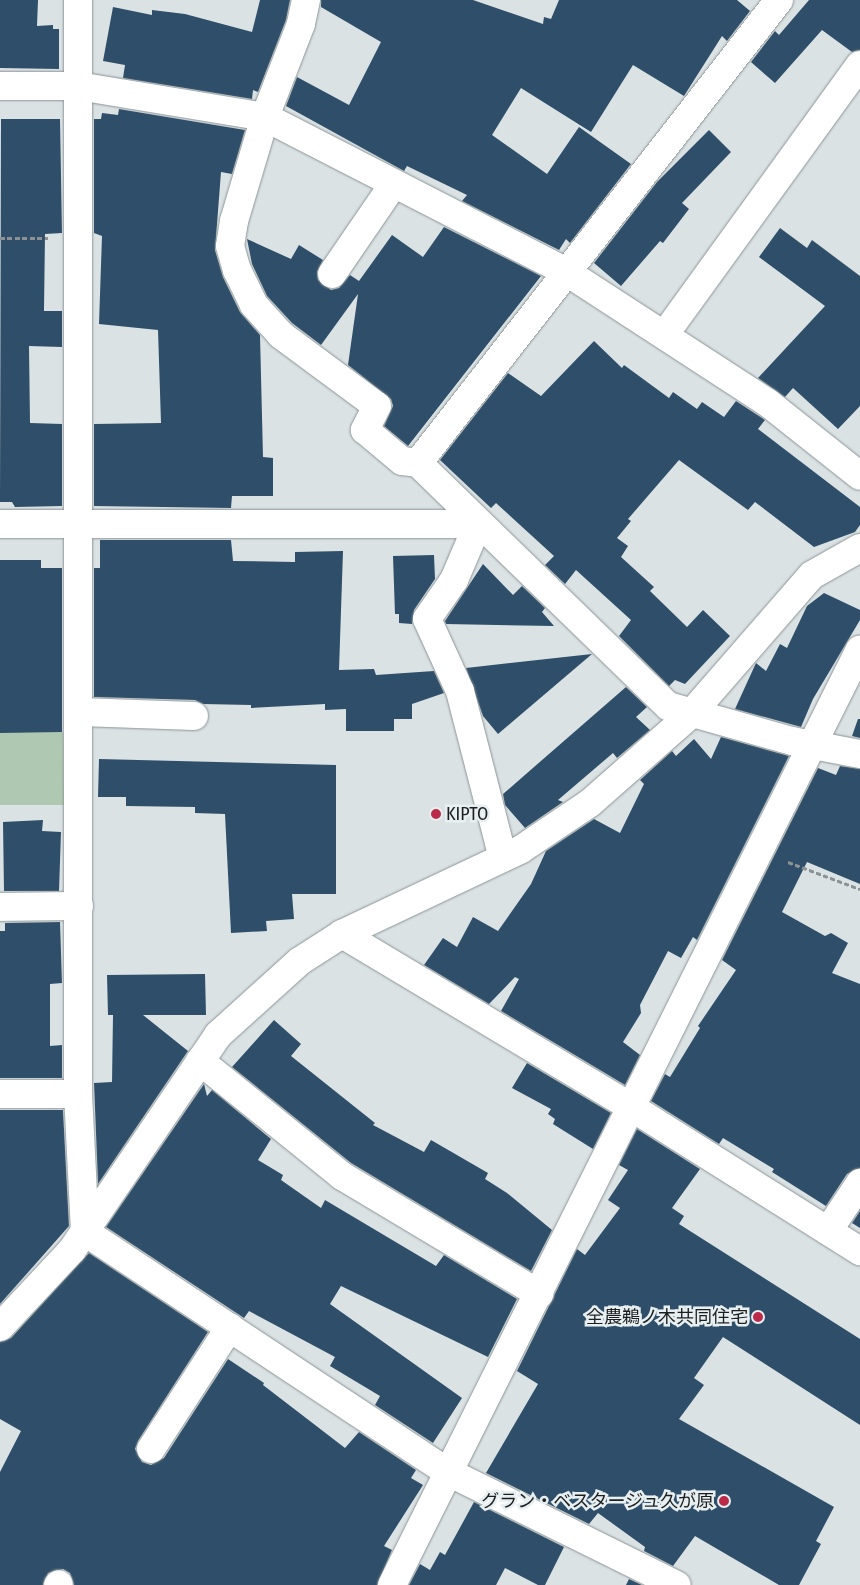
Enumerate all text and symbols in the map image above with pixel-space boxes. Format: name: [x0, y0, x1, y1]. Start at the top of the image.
place label: KIPTO: [446, 803, 488, 825]
marker: KIPTO: [430, 808, 442, 820]
place label: 全農鵜ノ木共同住宅: [586, 1306, 748, 1328]
marker: 全農鵜ノ木共同住宅: [752, 1311, 764, 1323]
place label: グラン・ベスタージュ久が原: [480, 1490, 714, 1512]
marker: グラン・ベスタージュ久が原: [718, 1495, 730, 1507]

